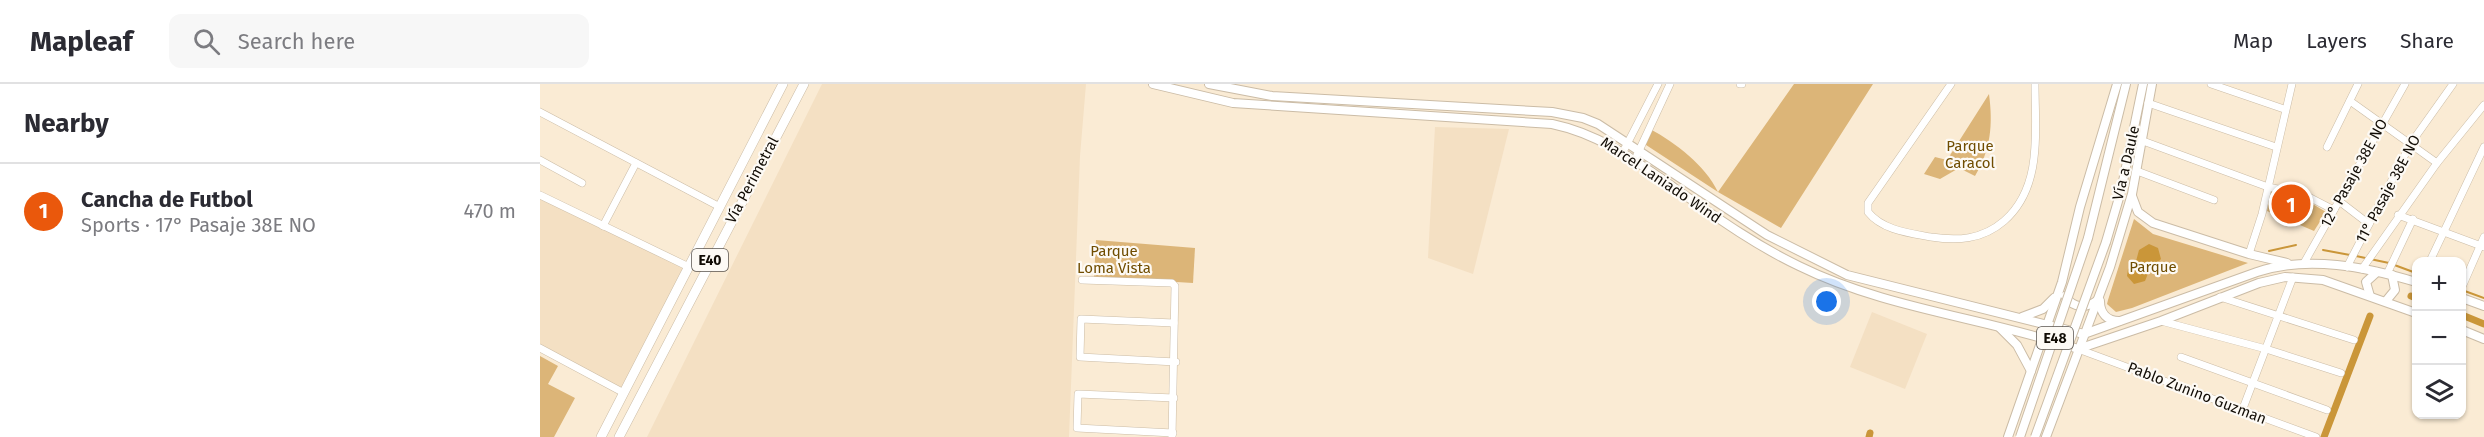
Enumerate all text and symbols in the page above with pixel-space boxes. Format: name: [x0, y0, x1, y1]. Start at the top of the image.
search box: [169, 14, 589, 68]
text: Mapleaf: [30, 25, 133, 58]
icon: search: [190, 25, 223, 58]
text: Search here: [238, 28, 355, 55]
text: Map: [2233, 28, 2273, 54]
text: Layers: [2306, 28, 2367, 54]
text: Share: [2400, 28, 2454, 54]
text: Nearby: [24, 108, 109, 139]
street label: 12° Pasaje 38E NO: [2317, 116, 2391, 230]
street label: Vía a Daule: [2109, 124, 2143, 202]
street label: 11° Pasaje 38E NO: [2352, 132, 2424, 246]
street label: Vía Perimetral: [722, 133, 783, 226]
street label: Marcel Laniado Wind: [1597, 133, 1725, 227]
park label: Parque Caracol: [1945, 137, 1996, 172]
pin: 1: [2272, 182, 2310, 226]
text: Cancha de Futbol: [81, 186, 253, 213]
text: 1: [39, 199, 48, 223]
text: 470 m: [464, 199, 516, 223]
text: Sports · 17° Pasaje 38E NO: [81, 213, 316, 237]
park label: Parque Loma Vista: [1077, 242, 1151, 277]
road number: E40: [692, 249, 728, 271]
map controls: [2412, 257, 2466, 419]
button: +: [2412, 257, 2466, 311]
park label: Parque: [2129, 258, 2177, 276]
your location: [1812, 287, 1841, 316]
button: −: [2412, 311, 2466, 365]
road number: E48: [2037, 327, 2073, 349]
street label: Pablo Zunino Guzman: [2125, 358, 2269, 428]
button: layers: [2412, 365, 2466, 419]

